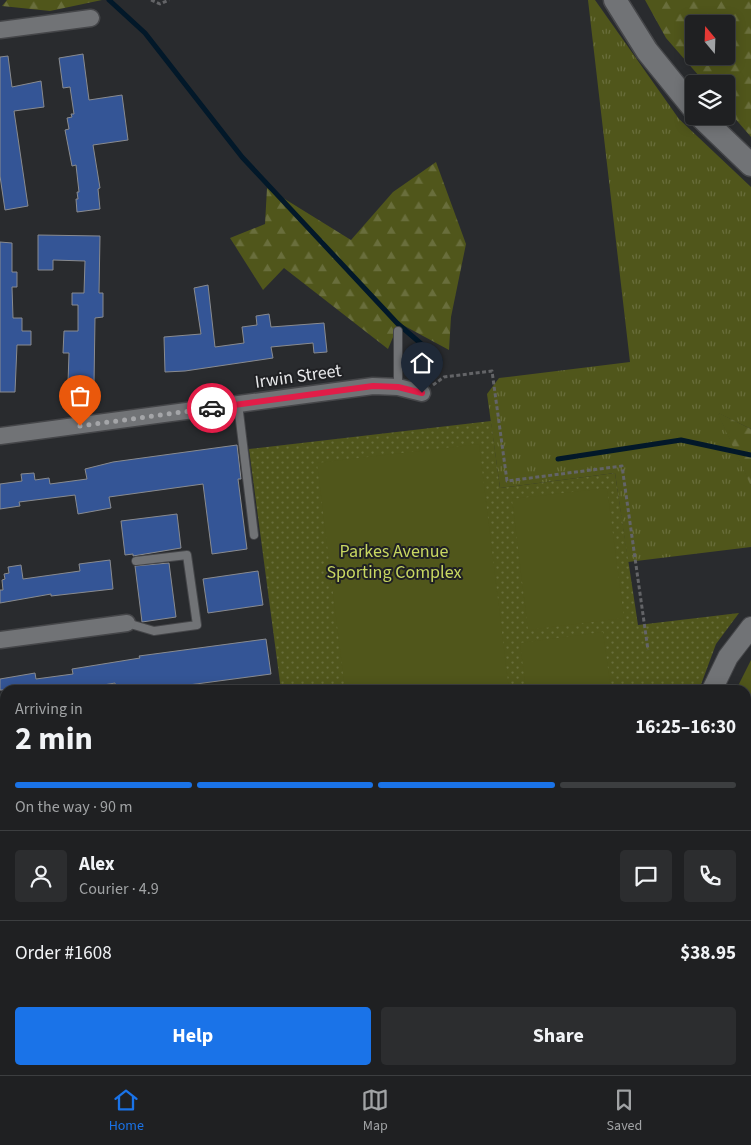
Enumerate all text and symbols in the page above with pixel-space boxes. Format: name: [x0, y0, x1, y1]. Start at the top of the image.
north arrow: [685, 15, 735, 65]
map controls: [685, 15, 735, 125]
button: layers: [685, 75, 735, 125]
pin: [401, 342, 443, 393]
icon: home: [408, 349, 436, 377]
street label: Irwin Street: [253, 358, 343, 395]
pin: [59, 375, 101, 426]
icon: bag: [66, 382, 94, 410]
courier: [187, 383, 237, 433]
icon: car: [198, 394, 226, 422]
park label: Parkes Avenue Sporting Complex: [327, 539, 462, 585]
text: Arriving in: [15, 698, 83, 720]
text: 16:25–16:30: [635, 714, 736, 741]
text: 2 min: [15, 716, 93, 762]
text: On the way · 90 m: [15, 796, 132, 818]
button: person: [15, 850, 67, 902]
button: chat: [620, 850, 672, 902]
button: phone: [684, 850, 736, 902]
text: Alex: [79, 851, 115, 878]
text: Courier · 4.9: [79, 878, 159, 900]
text: Order #1608: [15, 940, 112, 967]
text: $38.95: [680, 940, 736, 967]
button: Help: [15, 1007, 371, 1065]
button: Share: [381, 1007, 736, 1065]
tab: Home: [109, 1086, 144, 1136]
tab: Map: [361, 1086, 389, 1136]
tab: Saved: [607, 1086, 642, 1136]

